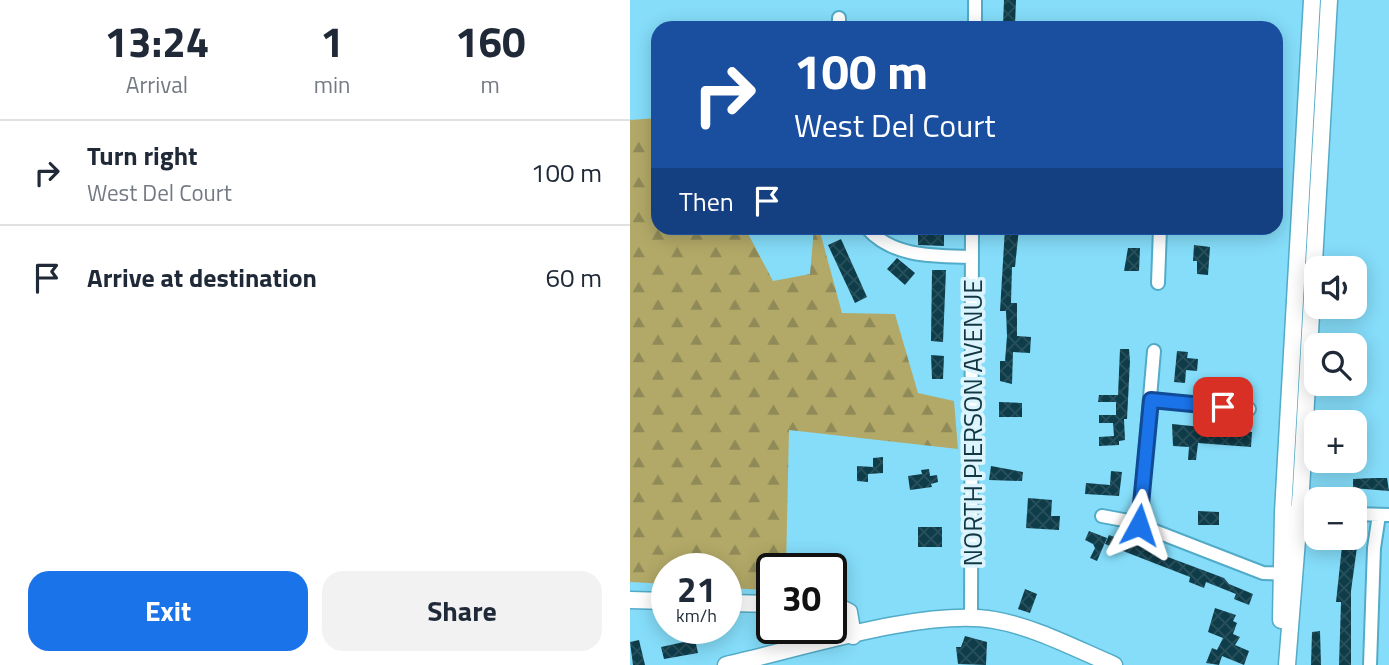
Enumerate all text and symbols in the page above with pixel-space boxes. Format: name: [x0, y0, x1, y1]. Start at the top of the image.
text: 13:24: [104, 9, 209, 73]
text: 1: [320, 9, 344, 73]
text: 160: [455, 9, 525, 73]
text: 100 m: [794, 33, 928, 108]
icon: right: [679, 49, 770, 140]
text: Arrival: [126, 67, 188, 102]
text: min: [314, 67, 350, 102]
text: m: [481, 67, 500, 102]
text: West Del Court: [794, 101, 996, 149]
text: Turn right: [87, 136, 198, 175]
text: 100 m: [531, 153, 602, 192]
icon: right: [28, 154, 66, 192]
text: West Del Court: [87, 175, 232, 210]
text: Then: [679, 182, 734, 221]
icon: arrive: [748, 182, 786, 220]
map controls: [1304, 256, 1367, 550]
button: sound: [1304, 256, 1367, 319]
text: Arrive at destination: [87, 258, 317, 297]
text: 60 m: [545, 258, 602, 297]
icon: arrive: [28, 259, 66, 297]
street label: NORTH PIERSON AVENUE: [953, 279, 992, 567]
button: search: [1304, 333, 1367, 396]
pin: [1193, 377, 1253, 437]
icon: arrive: [1204, 388, 1242, 426]
button: +: [1304, 410, 1367, 473]
button: −: [1304, 487, 1367, 550]
position arrow: [1102, 488, 1176, 562]
speed limit sign: 30: [756, 553, 847, 644]
text: 21: [677, 562, 716, 616]
button: Exit: [28, 571, 308, 651]
button: Share: [322, 571, 602, 651]
text: km/h: [676, 602, 717, 629]

